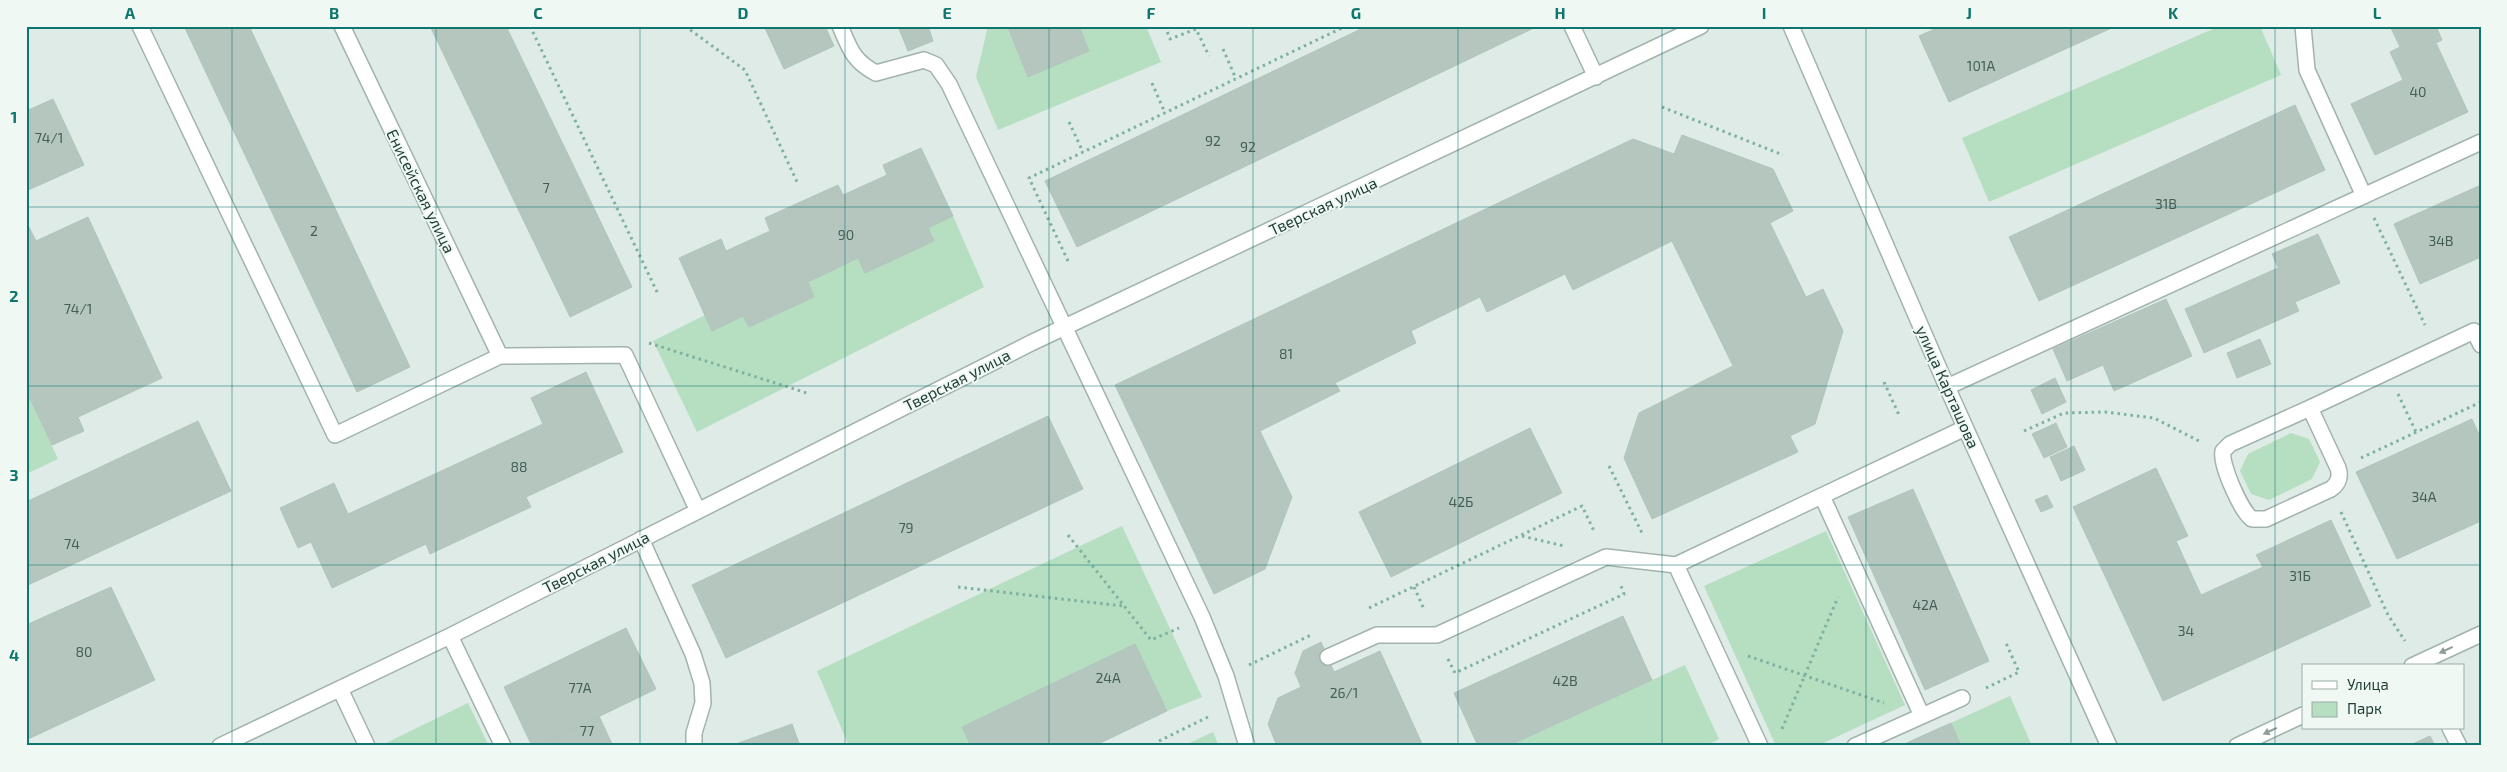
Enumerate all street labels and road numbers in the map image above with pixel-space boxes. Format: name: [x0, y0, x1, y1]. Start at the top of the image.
street label: Енисейская улица: [382, 126, 460, 256]
street label: Тверская улица: [1266, 172, 1380, 240]
street label: улица Карташова: [1912, 322, 1984, 452]
street label: Тверская улица: [900, 345, 1014, 415]
street label: Тверская улица: [539, 527, 653, 597]

